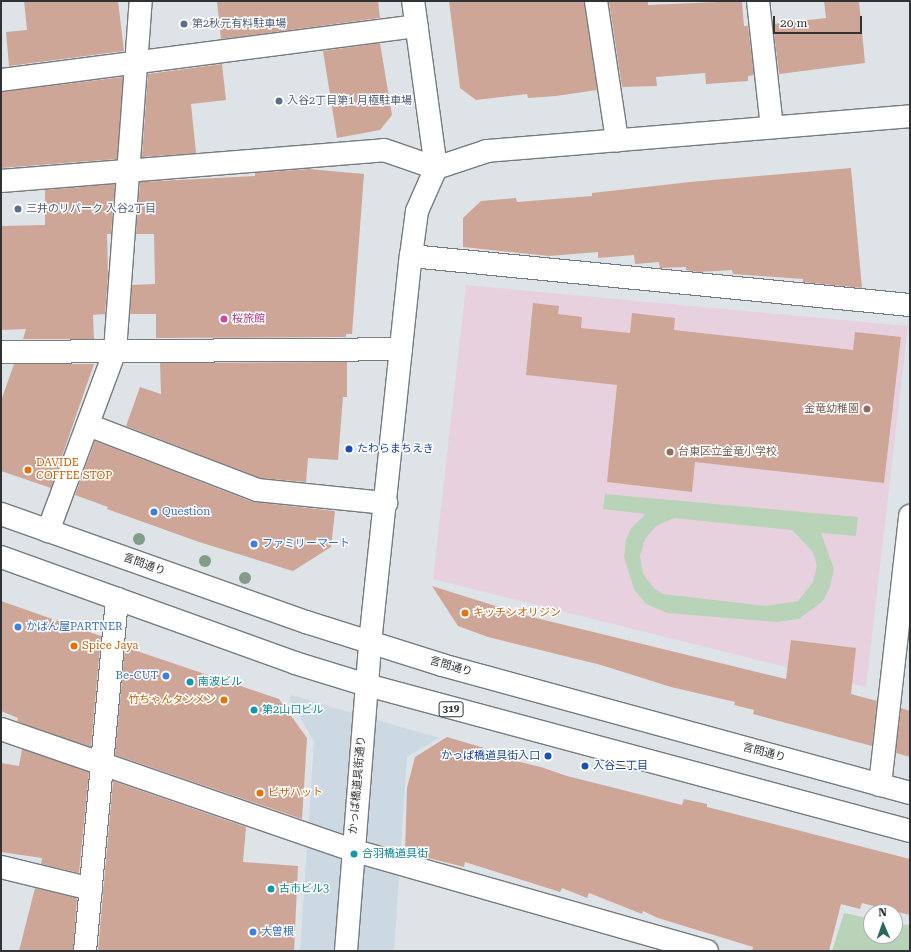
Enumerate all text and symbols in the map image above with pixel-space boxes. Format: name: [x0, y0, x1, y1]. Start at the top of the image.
scale bar: [775, 8, 864, 34]
text: 20 m: [780, 16, 807, 30]
place label: 第2秋元有料駐車場: [192, 17, 286, 31]
marker: 第2秋元有料駐車場: [179, 19, 189, 29]
place label: 入谷2丁目第1 月極駐車場: [287, 94, 412, 108]
marker: 入谷2丁目第1 月極駐車場: [274, 96, 284, 106]
place label: 三井のリパーク 入谷2丁目: [26, 202, 156, 216]
marker: 三井のリパーク 入谷2丁目: [13, 204, 23, 214]
place label: 桜旅館: [232, 312, 265, 326]
marker: 桜旅館: [219, 314, 229, 324]
place label: 金竜幼稚園: [804, 402, 859, 416]
marker: 金竜幼稚園: [862, 404, 872, 414]
place label: たわらまちえき: [357, 442, 434, 456]
marker: たわらまちえき: [344, 444, 354, 454]
place label: 台東区立金竜小学校: [678, 445, 777, 459]
marker: 台東区立金竜小学校: [665, 447, 675, 457]
place label: DAVIDE COFFEE STOP: [36, 457, 112, 483]
marker: DAVIDE COFFEE STOP: [23, 465, 33, 475]
place label: Question: [162, 505, 210, 519]
marker: Question: [149, 507, 159, 517]
place label: ファミリーマート: [262, 537, 350, 551]
marker: ファミリーマート: [249, 539, 259, 549]
street label: 言問通り: [121, 551, 167, 579]
place label: キッチンオリジン: [473, 606, 561, 620]
marker: キッチンオリジン: [460, 608, 470, 618]
place label: かばん屋PARTNER: [26, 620, 123, 634]
marker: かばん屋PARTNER: [13, 622, 23, 632]
place label: Spice Jaya: [82, 639, 138, 653]
marker: Spice Jaya: [69, 641, 79, 651]
street label: 言問通り: [428, 655, 474, 679]
place label: Be-CUT: [116, 669, 158, 683]
marker: Be-CUT: [161, 671, 171, 681]
place label: 南波ビル: [198, 675, 242, 689]
marker: 南波ビル: [185, 677, 195, 687]
place label: 竹ちゃんタンメン: [128, 693, 216, 707]
marker: 竹ちゃんタンメン: [219, 695, 229, 705]
road number: 319: [438, 701, 464, 717]
place label: 第2山口ビル: [262, 703, 323, 717]
marker: 第2山口ビル: [249, 705, 259, 715]
street label: かっぱ橋道具街通り: [347, 735, 369, 835]
street label: 言問通り: [741, 741, 787, 765]
place label: かっぱ橋道具街入口: [441, 749, 540, 763]
marker: かっぱ橋道具街入口: [543, 751, 553, 761]
place label: 入谷二丁目: [593, 759, 648, 773]
marker: 入谷二丁目: [580, 761, 590, 771]
place label: ピザハット: [268, 786, 323, 800]
marker: ピザハット: [255, 788, 265, 798]
place label: 合羽橋道具街: [362, 847, 428, 861]
marker: 合羽橋道具街: [349, 849, 359, 859]
place label: 古市ビル3: [279, 882, 329, 896]
marker: 古市ビル3: [266, 884, 276, 894]
north arrow: [863, 904, 903, 944]
text: N: [878, 906, 887, 919]
place label: 大曽根: [261, 925, 294, 939]
marker: 大曽根: [248, 927, 258, 937]

